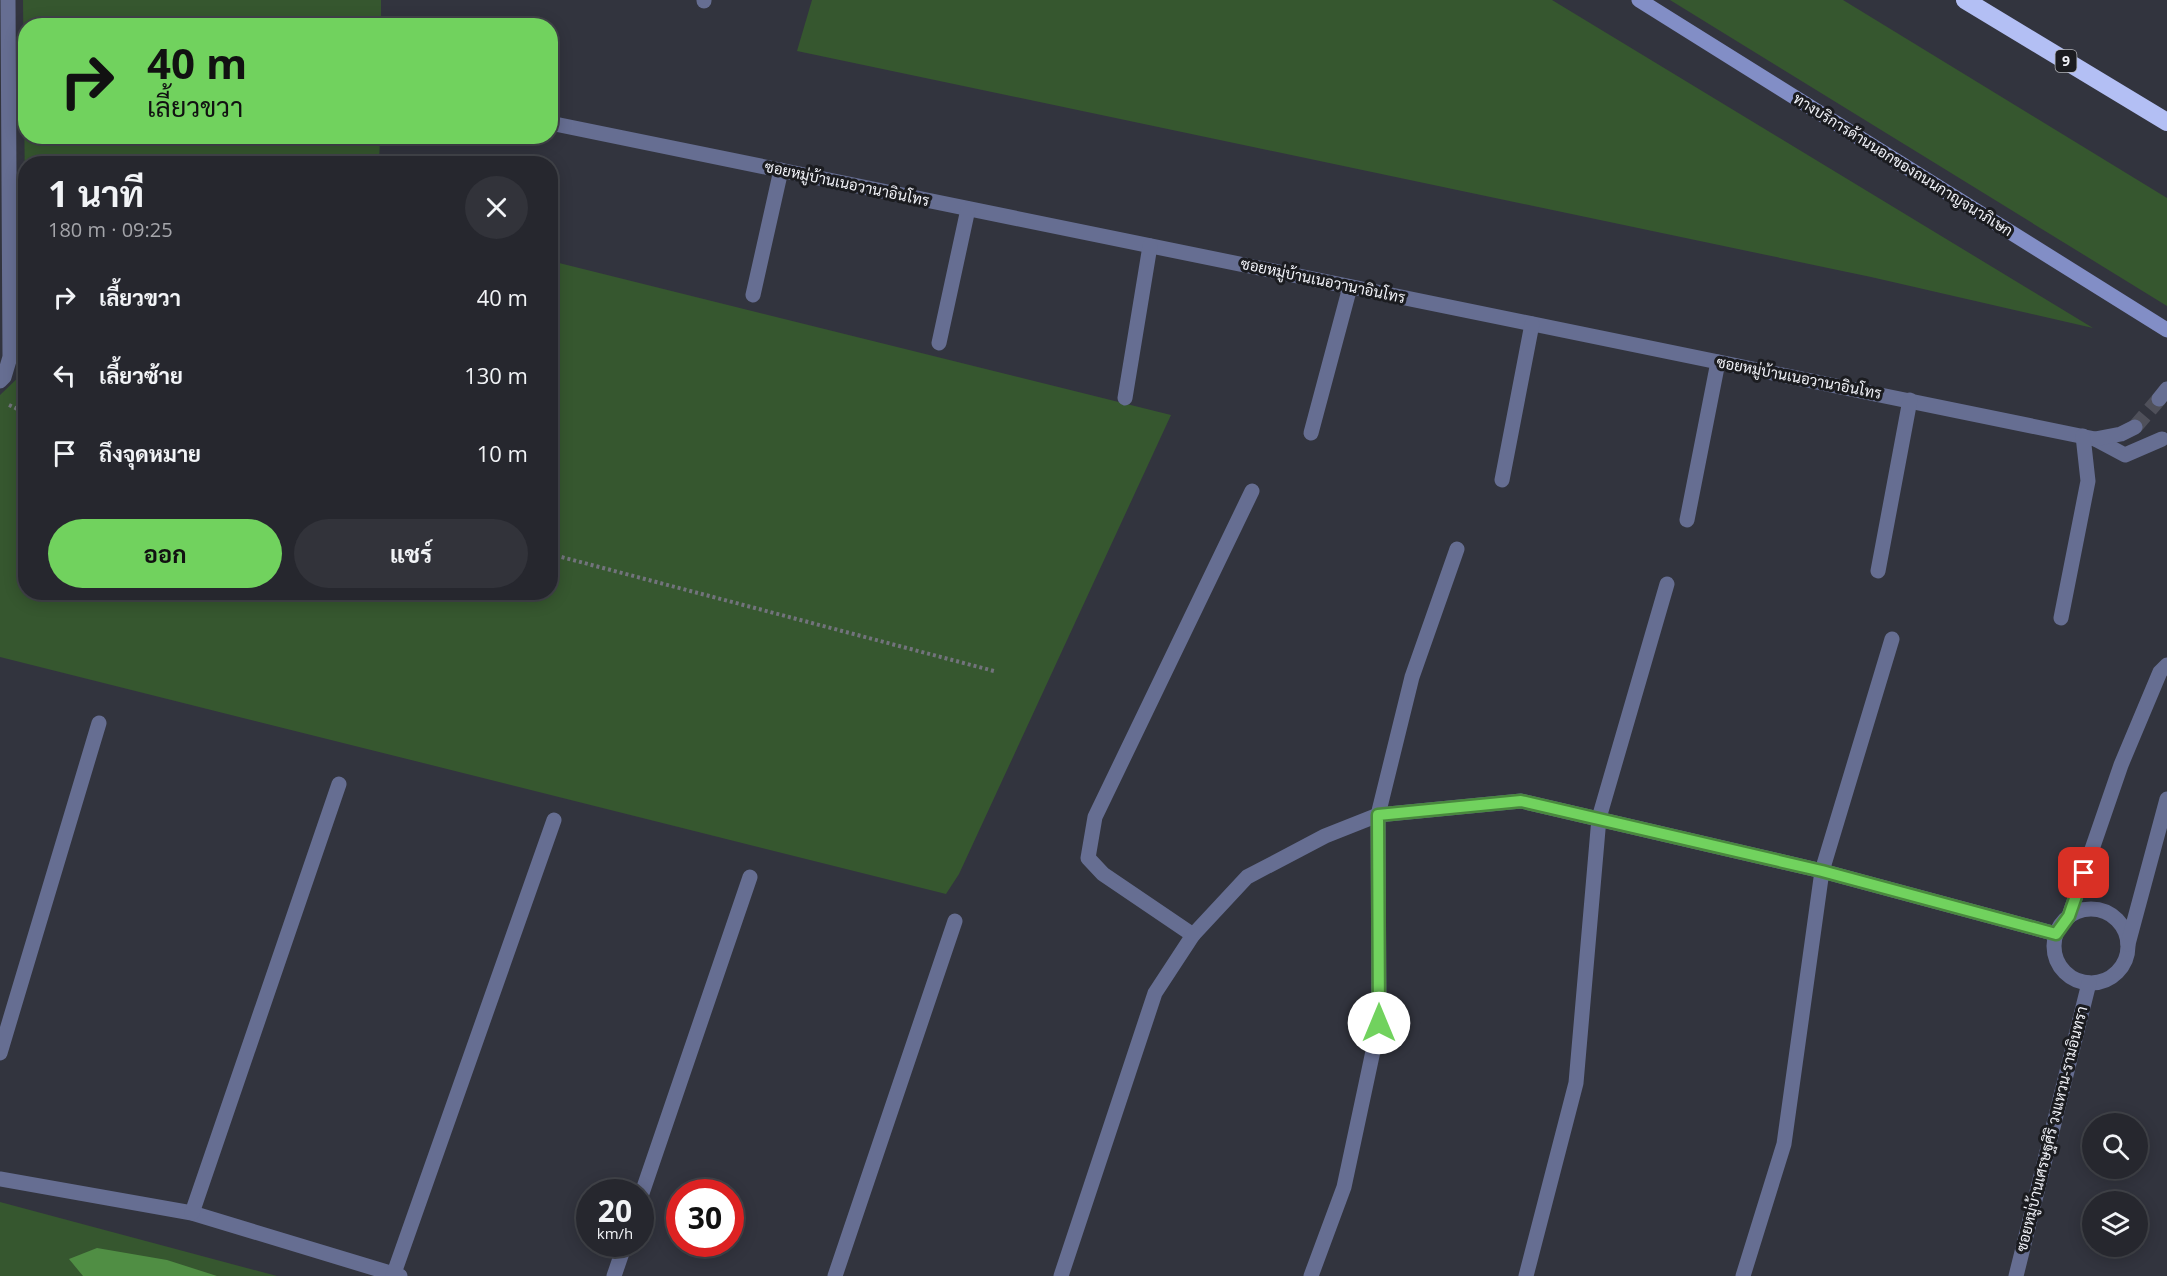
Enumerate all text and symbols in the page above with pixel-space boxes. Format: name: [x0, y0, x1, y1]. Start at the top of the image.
text: 40 m: [147, 34, 247, 91]
icon: right: [48, 42, 126, 120]
road number: 9: [2056, 50, 2076, 72]
text: เลี้ยวขวา: [147, 88, 243, 125]
street label: ทางบริการด้านนอกของถนนกาญจนาภิเษก: [1790, 88, 2017, 240]
street label: ซอยหมู่บ้านเนอวานาอินโทร: [763, 156, 931, 211]
text: 1 นาที: [48, 169, 144, 218]
button: close: [465, 176, 528, 239]
text: 180 m · 09:25: [48, 216, 173, 243]
street label: ซอยหมู่บ้านเนอวานาอินโทร: [1239, 253, 1407, 308]
icon: right: [48, 281, 81, 314]
text: เลี้ยวขวา: [99, 282, 181, 312]
text: 40 m: [477, 282, 528, 312]
street label: ซอยหมู่บ้านเนอวานาอินโทร: [1715, 351, 1883, 404]
icon: left: [48, 359, 81, 392]
text: เลี้ยวซ้าย: [99, 360, 183, 390]
text: 130 m: [464, 360, 528, 390]
icon: arrive: [48, 437, 81, 470]
text: ถึงจุดหมาย: [99, 438, 201, 468]
text: 10 m: [477, 438, 528, 468]
button: ออก: [48, 519, 282, 588]
button: แชร์: [294, 519, 528, 588]
pin: [2058, 847, 2109, 898]
icon: arrive: [2067, 856, 2100, 889]
position arrow: [1347, 991, 1411, 1055]
street label: ซอยหมู่บ้านเศรษฐศิริ วงแหวน-รามอินทรา: [2011, 1004, 2092, 1254]
map controls: [2082, 1113, 2148, 1257]
button: search: [2082, 1113, 2148, 1179]
speed limit sign: 30: [666, 1179, 744, 1257]
text: 20: [598, 1190, 632, 1231]
button: layers: [2082, 1191, 2148, 1257]
text: km/h: [597, 1223, 633, 1243]

